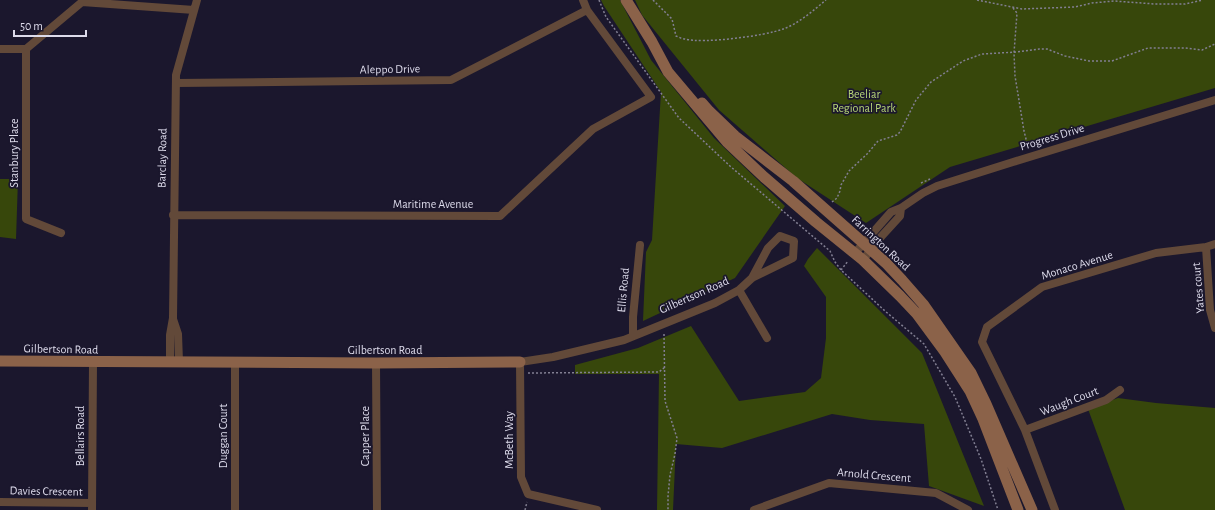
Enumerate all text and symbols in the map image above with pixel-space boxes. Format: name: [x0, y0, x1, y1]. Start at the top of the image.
scale bar: [14, 12, 86, 38]
text: 50 m: [20, 20, 43, 32]
street label: Aleppo Drive: [360, 62, 420, 76]
park label: Beeliar Regional Park: [832, 88, 896, 114]
street label: Stanbury Place: [8, 118, 21, 188]
street label: Progress Drive: [1018, 121, 1086, 153]
street label: Barclay Road: [155, 128, 170, 188]
street label: Maritime Avenue: [393, 198, 473, 210]
street label: Farrington Road: [850, 213, 912, 273]
street label: Monaco Avenue: [1040, 248, 1114, 282]
street label: Yates court: [1190, 262, 1206, 314]
street label: Ellis Road: [615, 267, 631, 313]
street label: Gilbertson Road: [657, 274, 731, 316]
street label: Gilbertson Road: [24, 342, 98, 356]
street label: Gilbertson Road: [348, 344, 422, 356]
street label: Waugh Court: [1038, 384, 1100, 418]
street label: Duggan Court: [217, 404, 229, 468]
street label: Bellairs Road: [74, 406, 86, 466]
street label: Capper Place: [359, 406, 371, 466]
street label: McBeth Way: [503, 411, 516, 469]
street label: Arnold Crescent: [837, 466, 912, 484]
street label: Davies Crescent: [9, 484, 83, 498]

